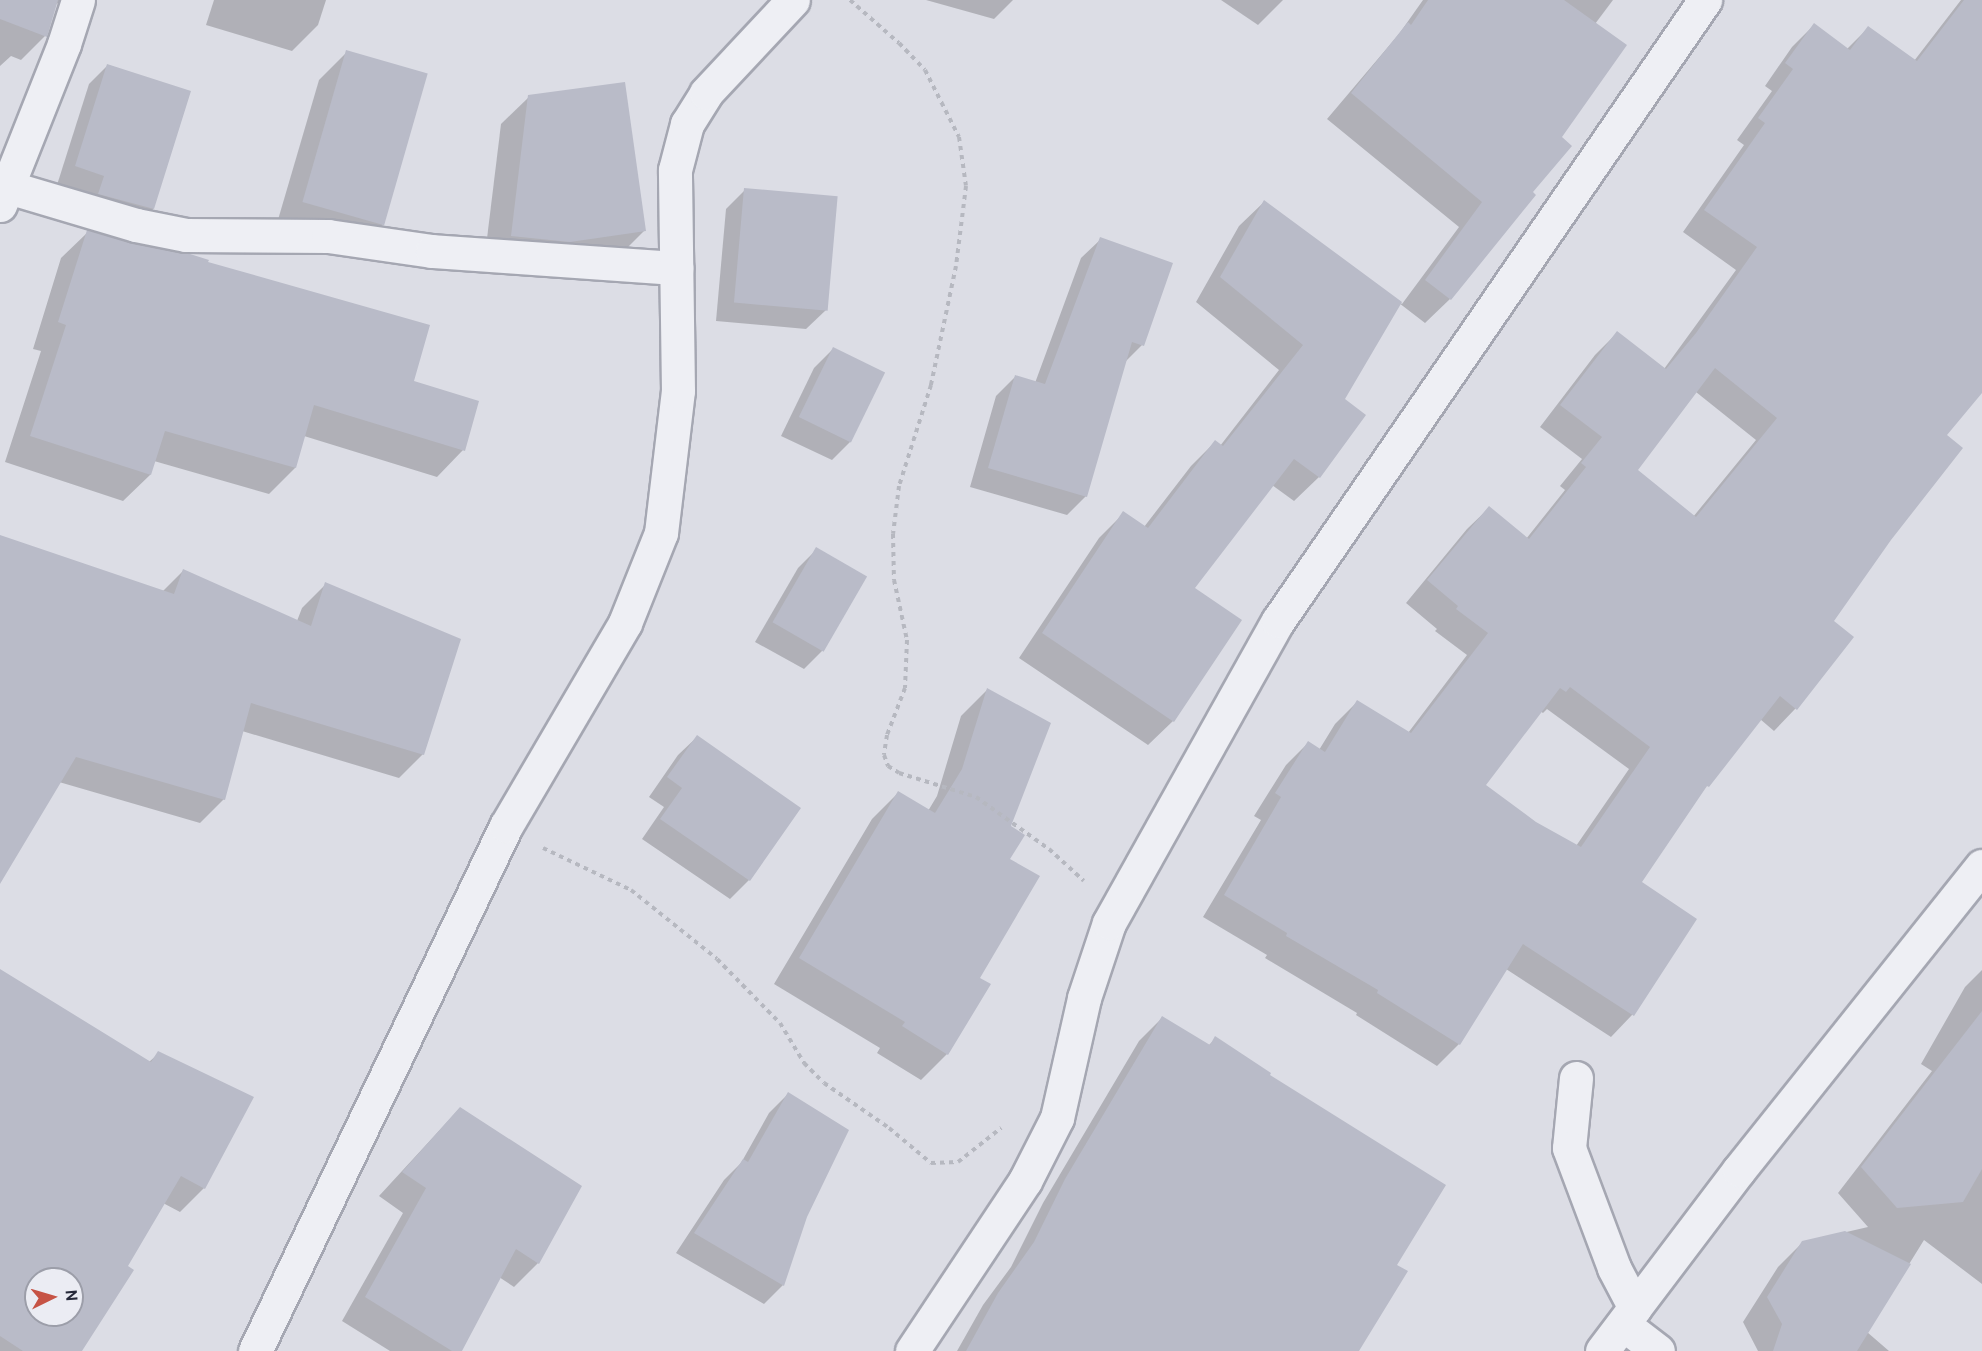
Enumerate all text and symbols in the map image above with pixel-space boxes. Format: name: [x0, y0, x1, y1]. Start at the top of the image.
north arrow: [24, 1267, 84, 1327]
text: N: [59, 1289, 80, 1302]

